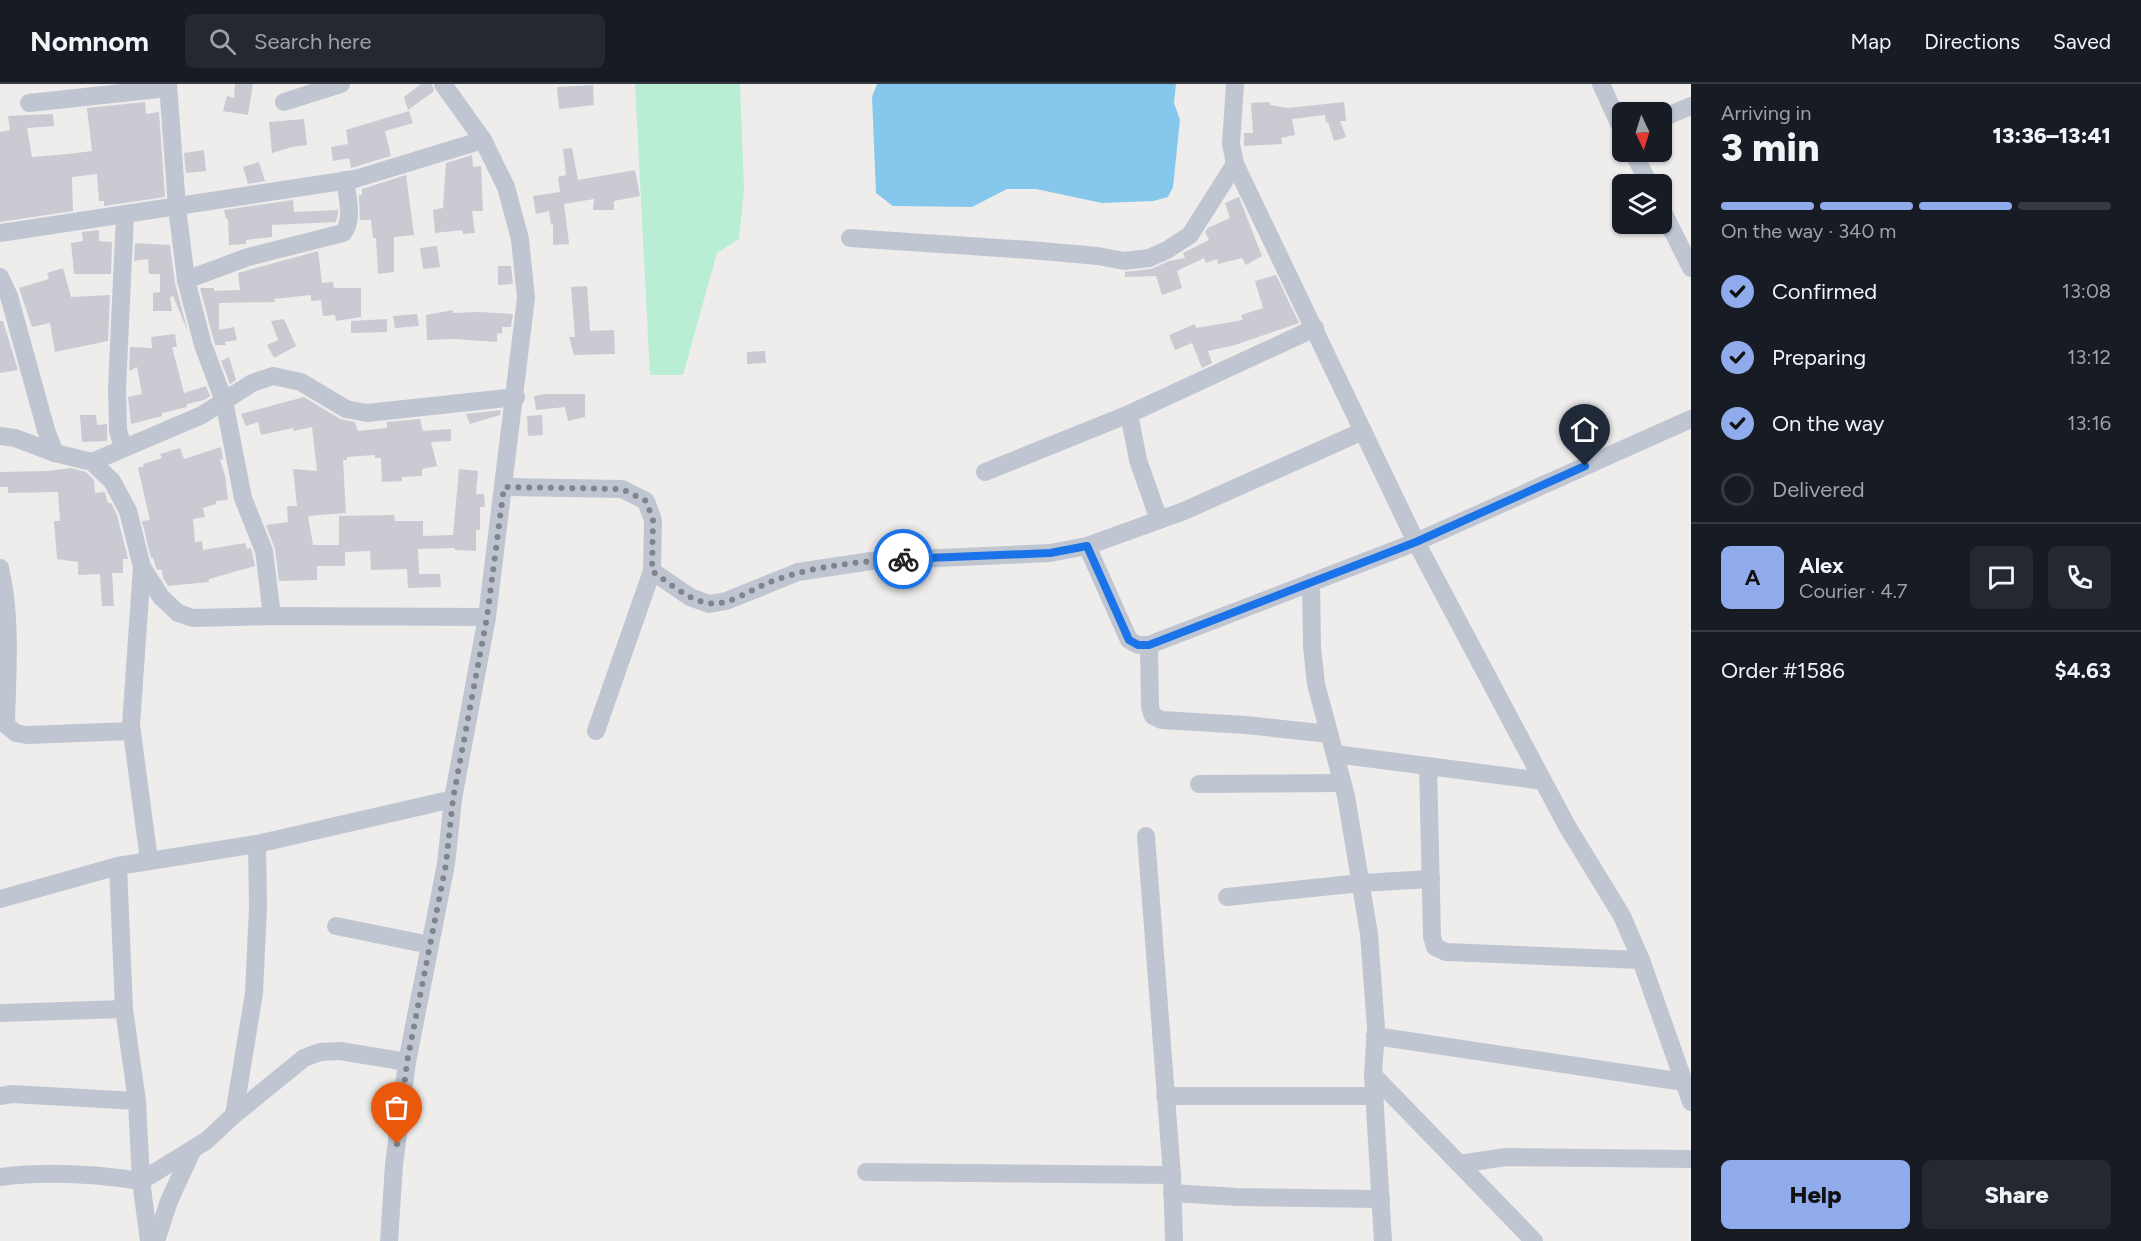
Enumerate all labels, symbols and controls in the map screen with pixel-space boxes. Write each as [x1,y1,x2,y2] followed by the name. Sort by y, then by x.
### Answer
[185,14,605,68] search box
[30,24,149,58] text: Nomnom
[206,25,239,58] icon: search
[254,28,371,55] text: Search here
[1850,29,1891,54] text: Map
[1924,29,2020,54] text: Directions
[2053,29,2111,54] text: Saved
[1721,101,1811,125] text: Arriving in
[1612,102,1672,162] north arrow
[1612,102,1672,234] map controls
[1993,122,2111,149] text: 13:36–13:41
[1721,124,1819,171] text: 3 min
[1612,174,1672,234] button: layers
[1721,219,1896,243] text: On the way · 340 m
[1721,275,1754,308] icon: check
[1772,278,1877,305] text: Confirmed
[2062,279,2111,303] text: 13:08
[1721,341,1754,374] icon: check
[1772,344,1866,371] text: Preparing
[2067,345,2111,369] text: 13:12
[1559,404,1610,466] pin
[1721,407,1754,440] icon: check
[1772,410,1884,437] text: On the way
[2067,411,2111,435] text: 13:16
[1568,413,1601,446] icon: home
[1772,476,1865,503] text: Delivered
[873,529,933,589] courier
[887,543,920,576] icon: bike
[1970,546,2033,609] button: chat
[2048,546,2111,609] button: phone
[1799,552,1844,579] text: Alex
[1745,564,1760,591] text: A
[1799,579,1908,603] text: Courier · 4.7
[1721,657,1845,684] text: Order #1586
[2054,657,2111,684] text: $4.63
[371,1082,422,1144] pin
[380,1091,413,1124] icon: bag
[1721,1160,1910,1229] button: Help
[1922,1160,2111,1229] button: Share

